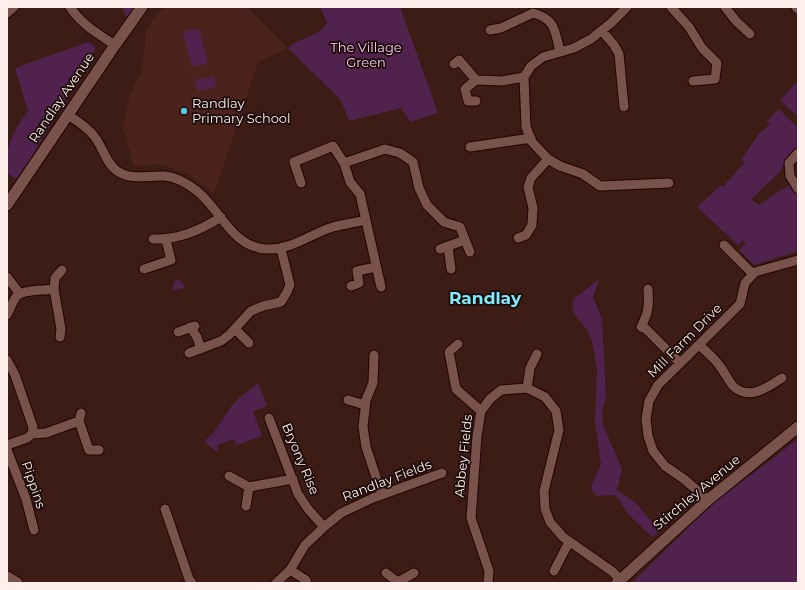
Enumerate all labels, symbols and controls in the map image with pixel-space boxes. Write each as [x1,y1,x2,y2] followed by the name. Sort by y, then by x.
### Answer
[330,40,402,71] park label: The Village Green
[26,50,98,146] street label: Randlay Avenue
[192,96,290,127] place label: Randlay Primary School
[179,106,189,116] marker: Randlay Primary School
[449,289,521,309] district label: Randlay
[645,301,725,381] street label: Mill Farm Drive
[452,414,476,498] street label: Abbey Fields
[278,421,322,497] street label: Bryony Rise
[650,452,744,534] street label: Stirchley Avenue
[340,457,434,505] street label: Randlay Fields
[18,459,48,511] street label: Pippins

